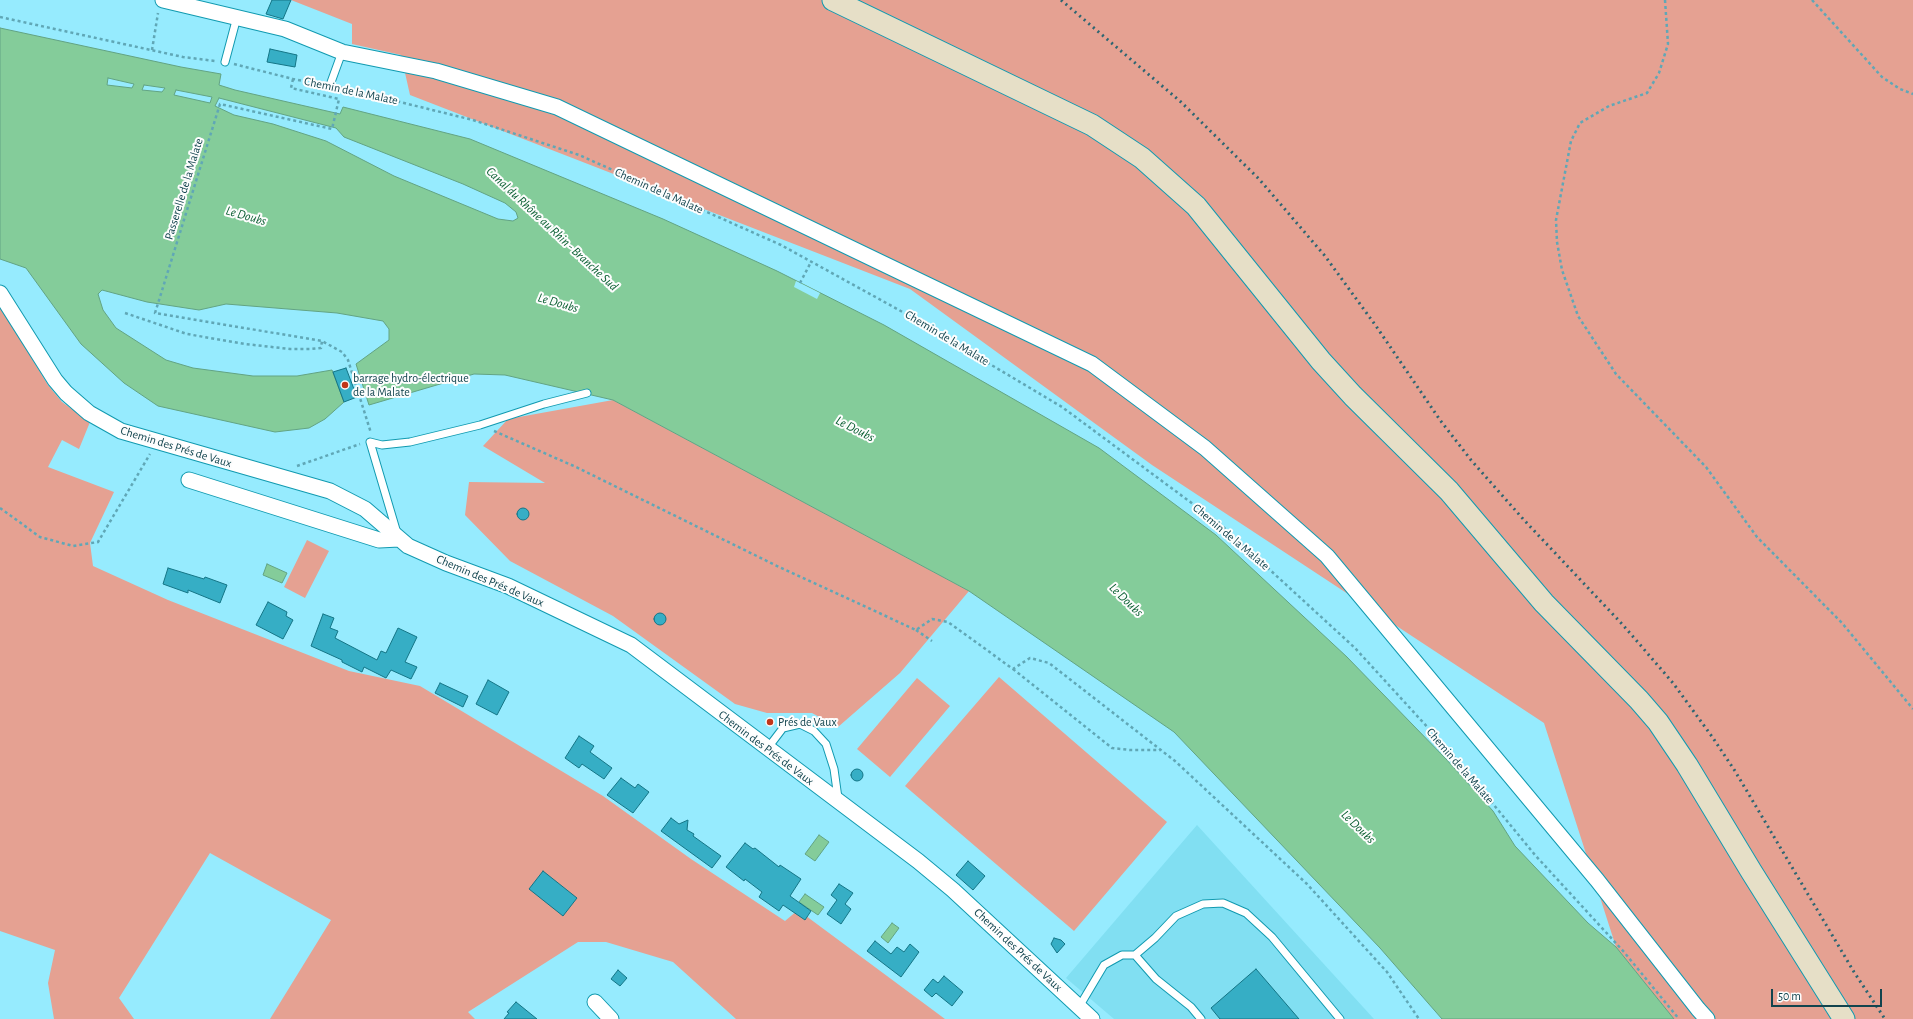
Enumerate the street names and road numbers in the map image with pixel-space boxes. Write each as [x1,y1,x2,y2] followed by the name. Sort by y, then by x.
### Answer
[303,74,399,108] street label: Chemin de la Malate
[162,136,206,242] street label: Passerelle de la Malate
[612,165,706,217] street label: Chemin de la Malate
[902,307,992,369] street label: Chemin de la Malate
[119,423,233,471] street label: Chemin des Prés de Vaux
[1190,501,1272,573] street label: Chemin de la Malate
[434,552,546,610] street label: Chemin des Prés de Vaux
[716,708,816,788] street label: Chemin des Prés de Vaux
[1423,725,1497,807] street label: Chemin de la Malate
[971,905,1065,995] street label: Chemin des Prés de Vaux

